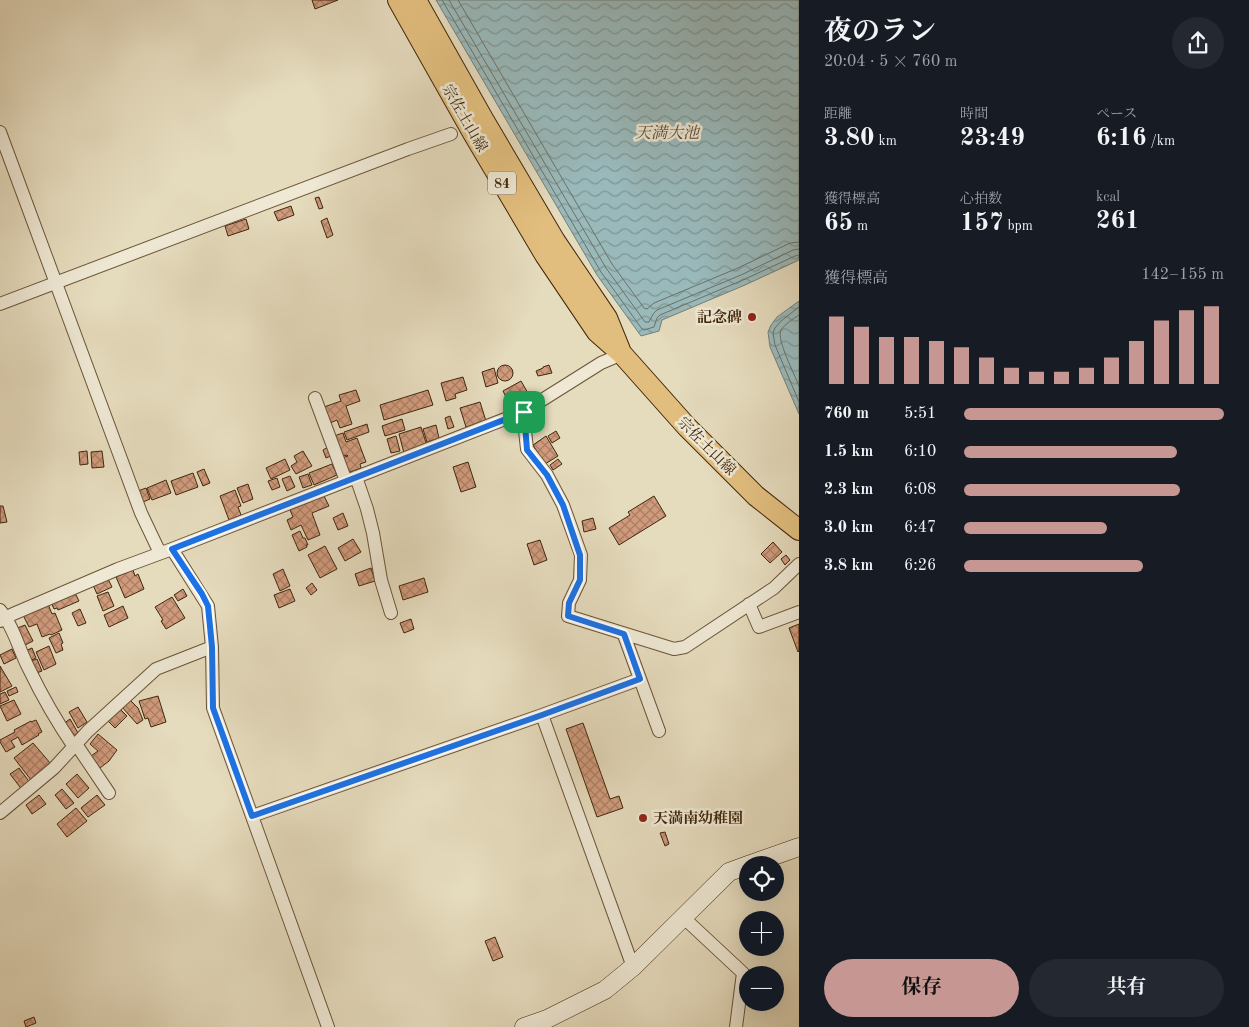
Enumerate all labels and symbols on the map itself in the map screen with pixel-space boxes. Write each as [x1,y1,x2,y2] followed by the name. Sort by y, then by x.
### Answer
[438,82,491,155] street label: 宗佐土山線
[635,124,701,142] water label: 天満大池
[488,172,516,194] road number: 84
[697,309,742,326] place label: 記念碑
[746,311,758,323] marker: 記念碑
[503,391,545,433] pin
[674,414,739,479] street label: 宗佐土山線
[653,810,743,827] place label: 天満南幼稚園
[637,812,649,824] marker: 天満南幼稚園

